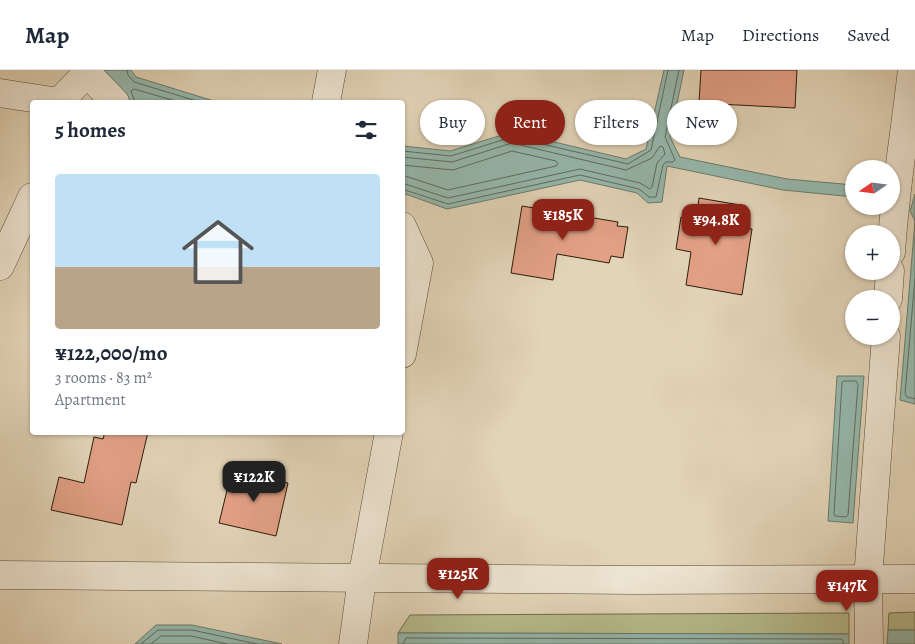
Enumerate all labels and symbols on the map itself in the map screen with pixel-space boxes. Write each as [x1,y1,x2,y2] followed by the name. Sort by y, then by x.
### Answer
[845,160,900,215] north arrow
[528,198,598,241] pin: ¥185K
[675,204,757,246] pin: ¥94.8K
[219,460,289,503] pin: ¥122K
[423,558,493,600] pin: ¥125K
[812,570,882,612] pin: ¥147K

